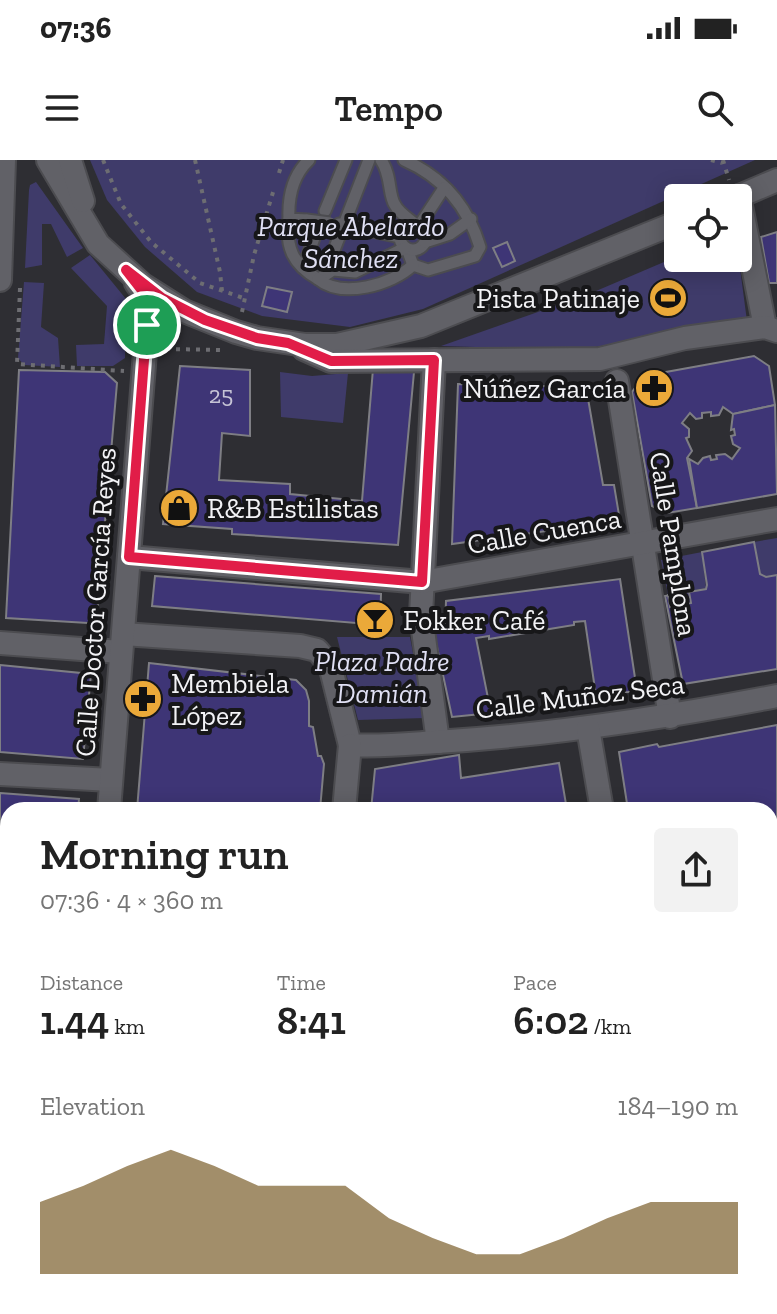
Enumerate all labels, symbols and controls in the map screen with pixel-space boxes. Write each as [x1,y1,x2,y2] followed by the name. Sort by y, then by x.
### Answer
[40,10,112,46] text: 07:36
[40,86,84,130] icon: menu
[693,86,737,130] icon: search
[334,87,443,130] text: Tempo
[664,184,752,272] map controls
[664,184,752,272] button: locate
[257,210,445,275] park label: Parque Abelardo Sánchez
[647,277,689,319] sports icon: Pista Patinaje
[476,282,640,315] place label: Pista Patinaje
[113,291,181,359] pin
[125,303,169,347] icon: arrive
[633,367,675,409] pharmacy icon: Núñez García
[463,372,626,405] place label: Núñez García
[209,380,233,409] house number: 25
[68,446,123,758] street label: Calle Doctor García Reyes
[643,449,704,639] street label: Calle Pamplona
[158,487,200,529] shop icon: R&B Estilistas
[207,492,379,525] place label: R&B Estilistas
[465,502,624,561] street label: Calle Cuenca
[354,599,396,641] bar icon: Fokker Café
[403,604,545,637] place label: Fokker Café
[315,645,449,710] park label: Plaza Padre Damián
[171,667,290,732] place label: Membiela López
[474,667,687,726] street label: Calle Muñoz Seca
[122,678,164,720] pharmacy icon: Membiela López
[40,827,288,880] text: Morning run
[654,828,738,912] button: share
[40,884,223,916] text: 07:36 · 4 × 360 m
[40,969,123,996] text: Distance
[277,969,326,996] text: Time
[513,969,557,996] text: Pace
[40,996,109,1044] text: 1.44
[277,996,346,1044] text: 8:41
[513,996,588,1044] text: 6:02
[109,1013,145,1040] text: km
[588,1013,631,1040] text: /km
[40,1090,145,1122] text: Elevation
[617,1090,738,1122] text: 184–190 m

